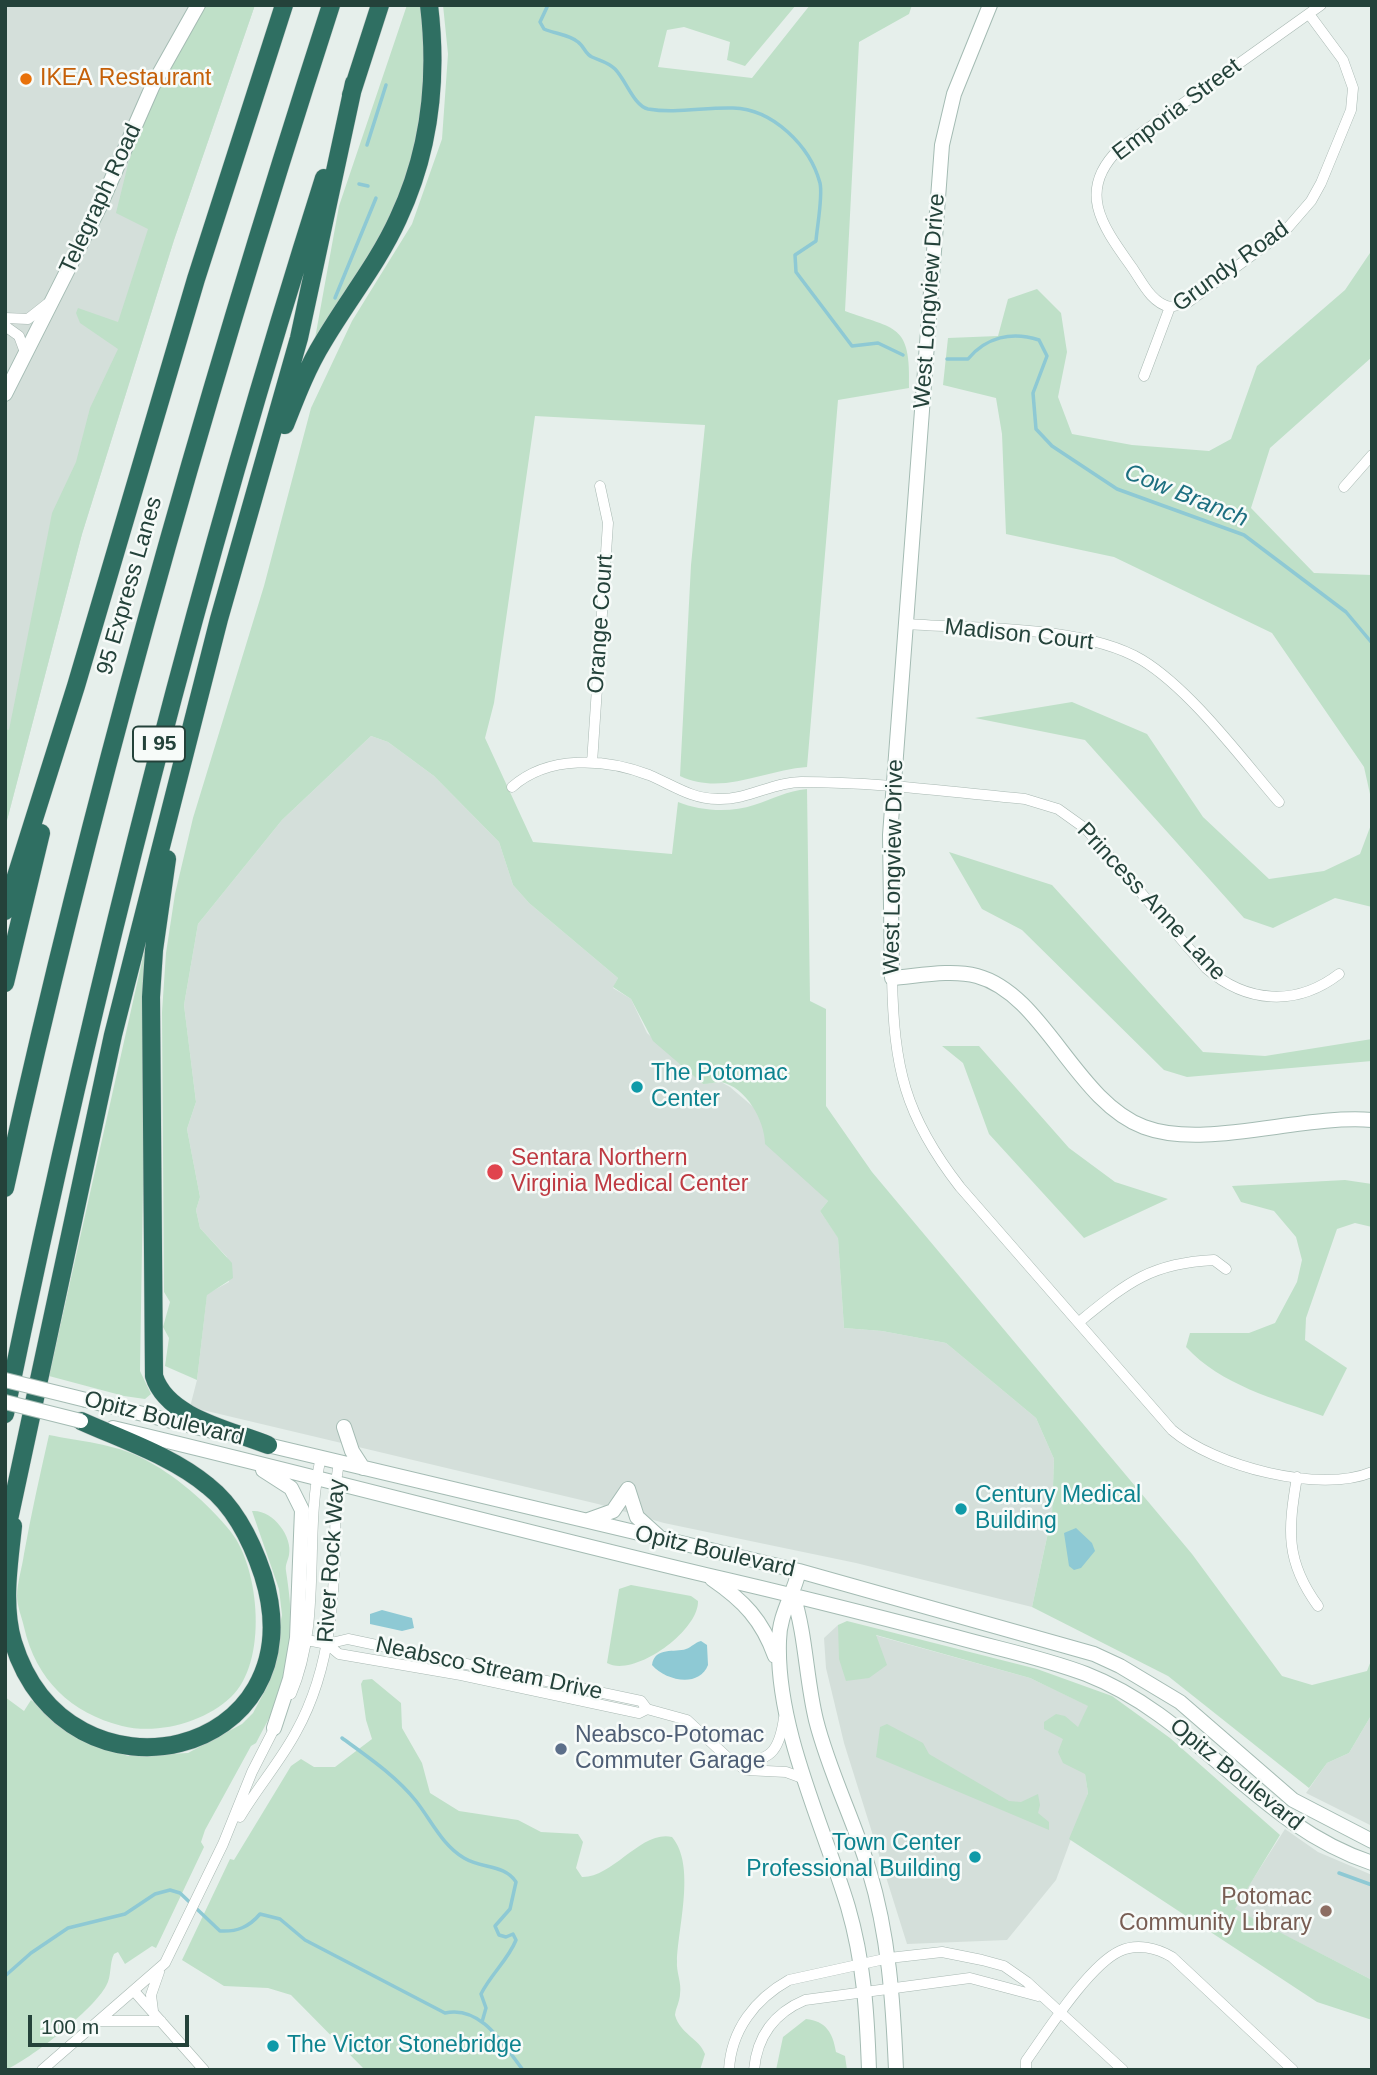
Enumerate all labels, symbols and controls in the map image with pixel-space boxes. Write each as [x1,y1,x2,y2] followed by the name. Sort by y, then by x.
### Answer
[1107,53,1247,167] street label: Emporia Street
[40,65,211,93] place label: IKEA Restaurant
[18,71,34,87] marker: IKEA Restaurant
[54,120,148,278] street label: Telegraph Road
[909,192,951,410] street label: West Longview Drive
[1168,216,1294,318] street label: Grundy Road
[1120,458,1252,534] water label: Cow Branch
[91,494,169,678] street label: 95 Express Lanes
[582,554,620,694] street label: Orange Court
[943,613,1095,657] street label: Madison Court
[133,726,185,762] road number: I 95
[878,759,910,975] street label: West Longview Drive
[1071,817,1231,987] street label: Princess Anne Lane
[651,1060,788,1114] place label: The Potomac Center
[629,1079,645,1095] marker: The Potomac Center
[511,1145,748,1199] place label: Sentara Northern Virginia Medical Center
[485,1162,505,1182] marker: Sentara Northern Virginia Medical Center
[81,1386,247,1452] street label: Opitz Boulevard
[313,1478,351,1644] street label: River Rock Way
[975,1482,1141,1536] place label: Century Medical Building
[953,1501,969,1517] marker: Century Medical Building
[632,1520,798,1584] street label: Opitz Boulevard
[373,1631,605,1707] street label: Neabsco Stream Drive
[1164,1713,1308,1837] street label: Opitz Boulevard
[575,1722,765,1776] place label: Neabsco-Potomac Commuter Garage
[553,1741,569,1757] marker: Neabsco-Potomac Commuter Garage
[746,1830,961,1884] place label: Town Center Professional Building
[967,1849,983,1865] marker: Town Center Professional Building
[1119,1884,1312,1938] place label: Potomac Community Library
[1318,1903,1334,1919] marker: Potomac Community Library
[32,2002,192,2046] scale bar
[41,2015,99,2038] text: 100 m
[287,2032,522,2060] place label: The Victor Stonebridge
[265,2038,281,2054] marker: The Victor Stonebridge

